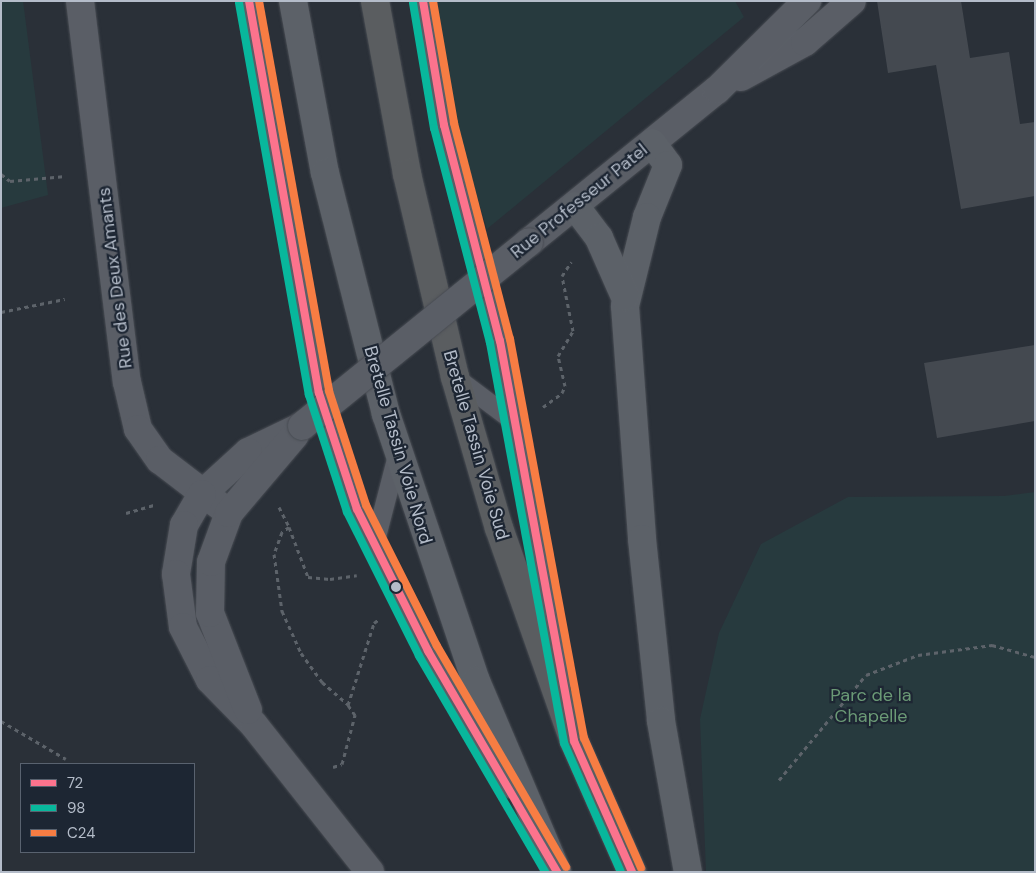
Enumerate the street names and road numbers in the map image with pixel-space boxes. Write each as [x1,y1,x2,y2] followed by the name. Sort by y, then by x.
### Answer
[506,139,652,263] street label: Rue Professeur Patel
[93,186,137,370] street label: Rue des Deux Amants
[359,344,437,546] street label: Bretelle Tassin Voie Nord
[439,348,513,542] street label: Bretelle Tassin Voie Sud

